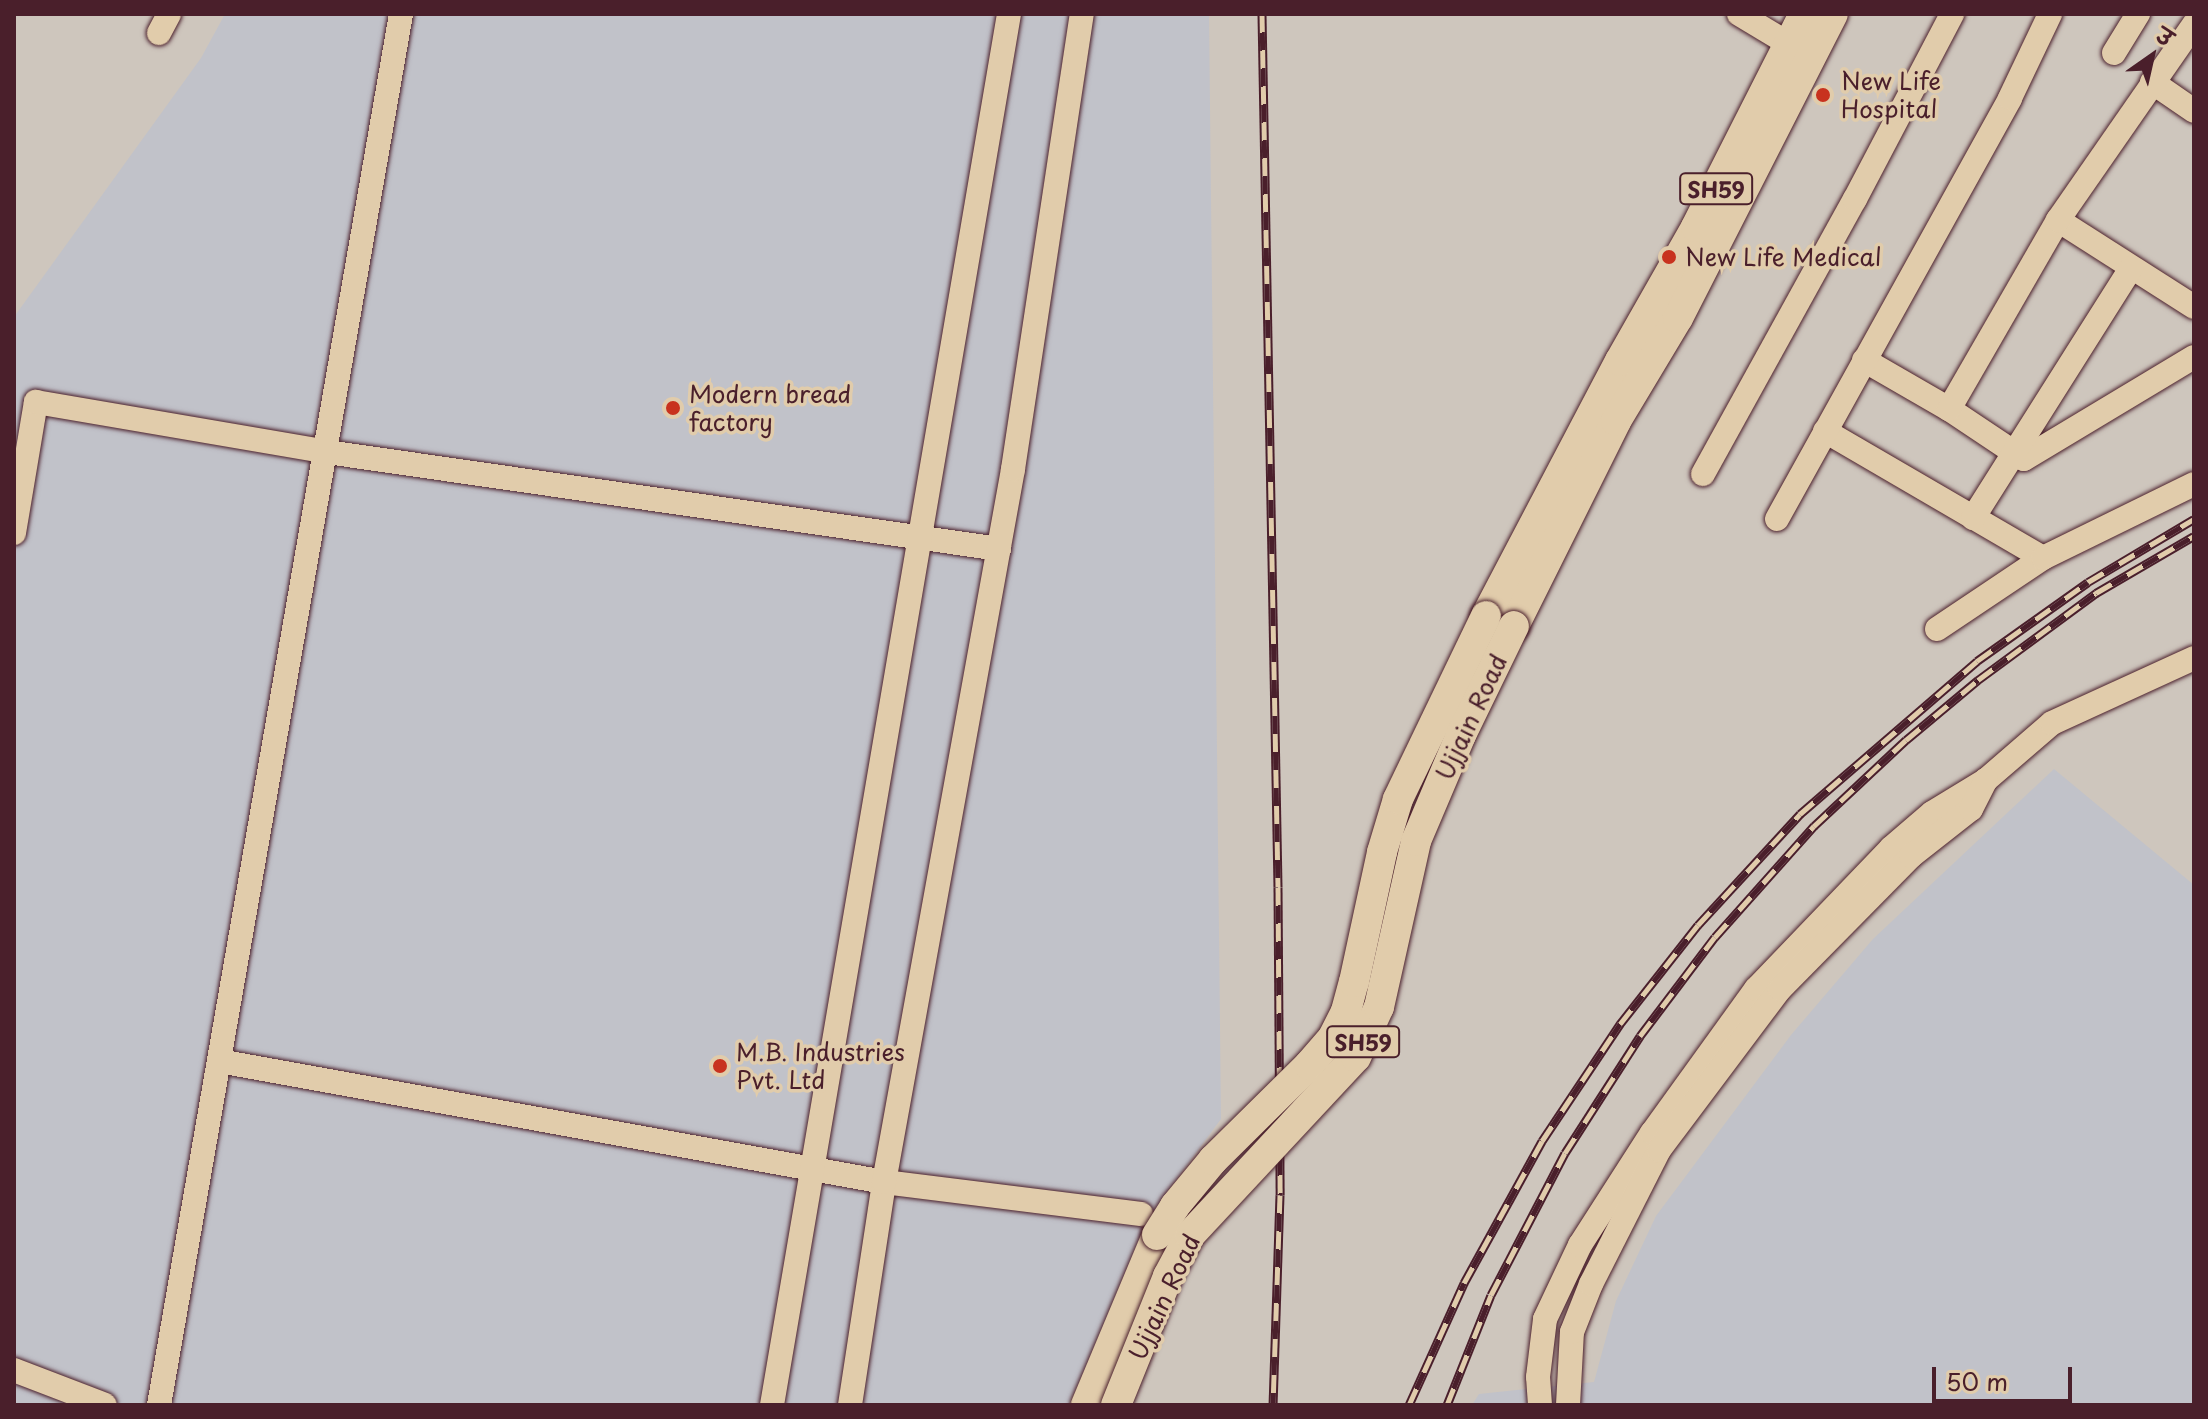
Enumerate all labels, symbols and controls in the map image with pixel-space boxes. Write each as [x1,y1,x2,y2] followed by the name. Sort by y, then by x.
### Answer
[2112,16,2192,96] north arrow
[2150,18,2181,53] text: उ
[1841,67,1941,123] place label: New Life Hospital
[1812,84,1834,106] marker: New Life Hospital
[1678,171,1754,207] road number: SH59
[1685,243,1883,271] place label: New Life Medical
[1660,248,1678,266] marker: New Life Medical
[689,380,851,436] place label: Modern bread factory
[664,399,682,417] marker: Modern bread factory
[1430,650,1512,784] street label: Ujjain Road
[1325,1024,1401,1060] road number: SH59
[736,1038,905,1094] place label: M.B. Industries Pvt. Ltd
[711,1057,729,1075] marker: M.B. Industries Pvt. Ltd
[1123,1230,1205,1364] street label: Ujjain Road
[1936,1351,2076,1401] scale bar
[1946,1363,2008,1399] text: 50 m

